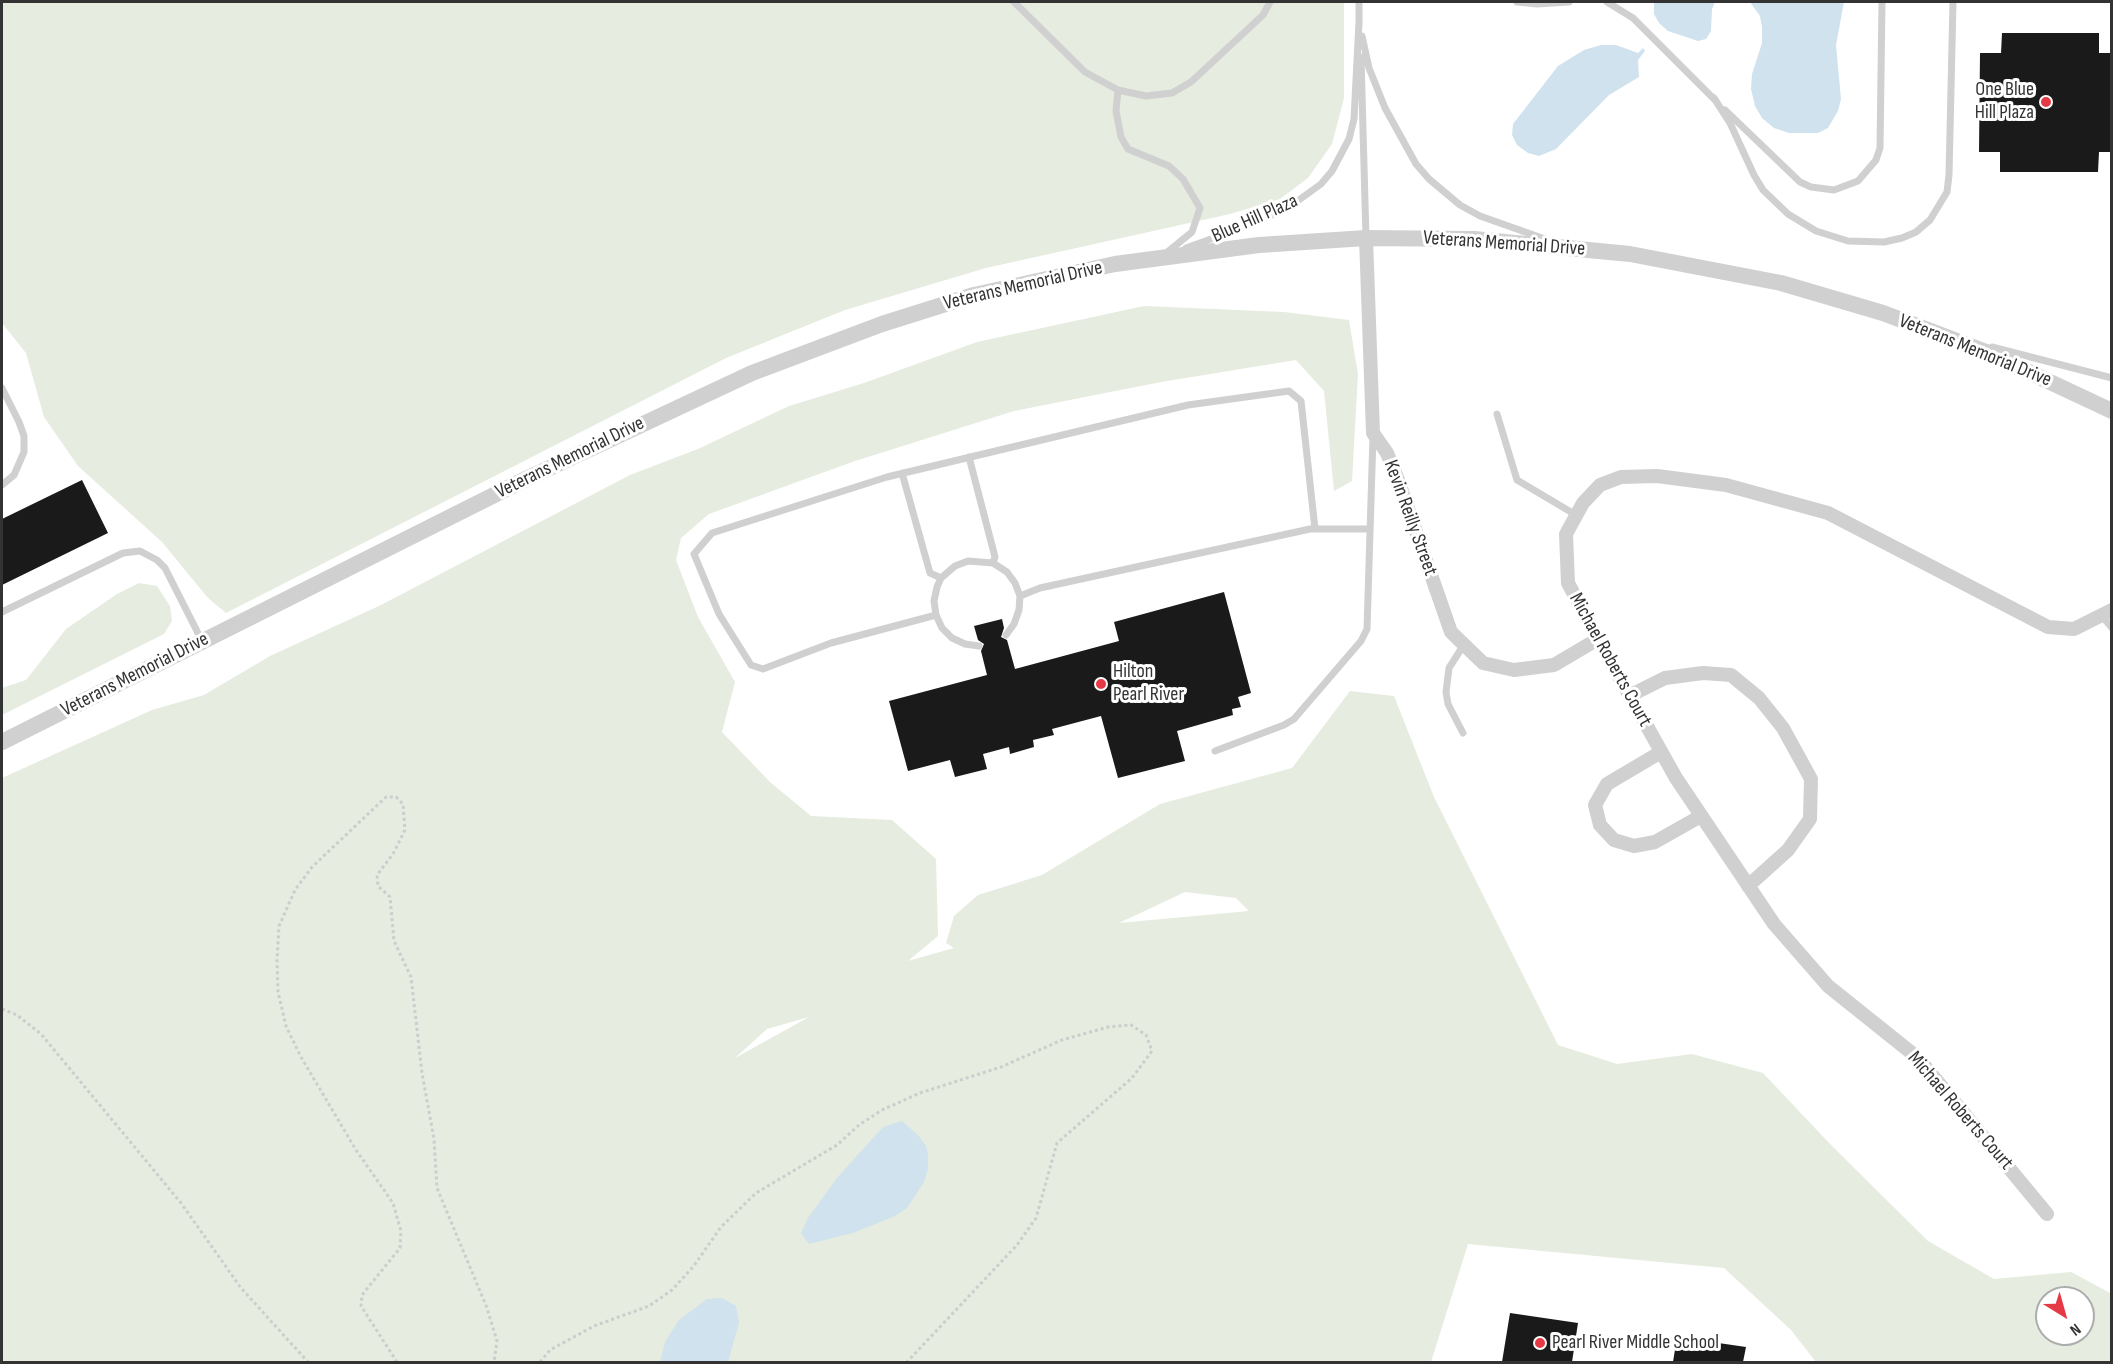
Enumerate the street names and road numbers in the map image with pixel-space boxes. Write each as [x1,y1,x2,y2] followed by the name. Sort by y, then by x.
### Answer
[1208,189,1302,249] street label: Blue Hill Plaza
[1422,226,1586,262] street label: Veterans Memorial Drive
[941,256,1105,316] street label: Veterans Memorial Drive
[1895,309,2055,393] street label: Veterans Memorial Drive
[492,412,648,504] street label: Veterans Memorial Drive
[1378,457,1442,579] street label: Kevin Reilly Street
[1563,589,1657,731] street label: Michael Roberts Court
[57,627,213,723] street label: Veterans Memorial Drive
[1902,1047,2018,1175] street label: Michael Roberts Court

